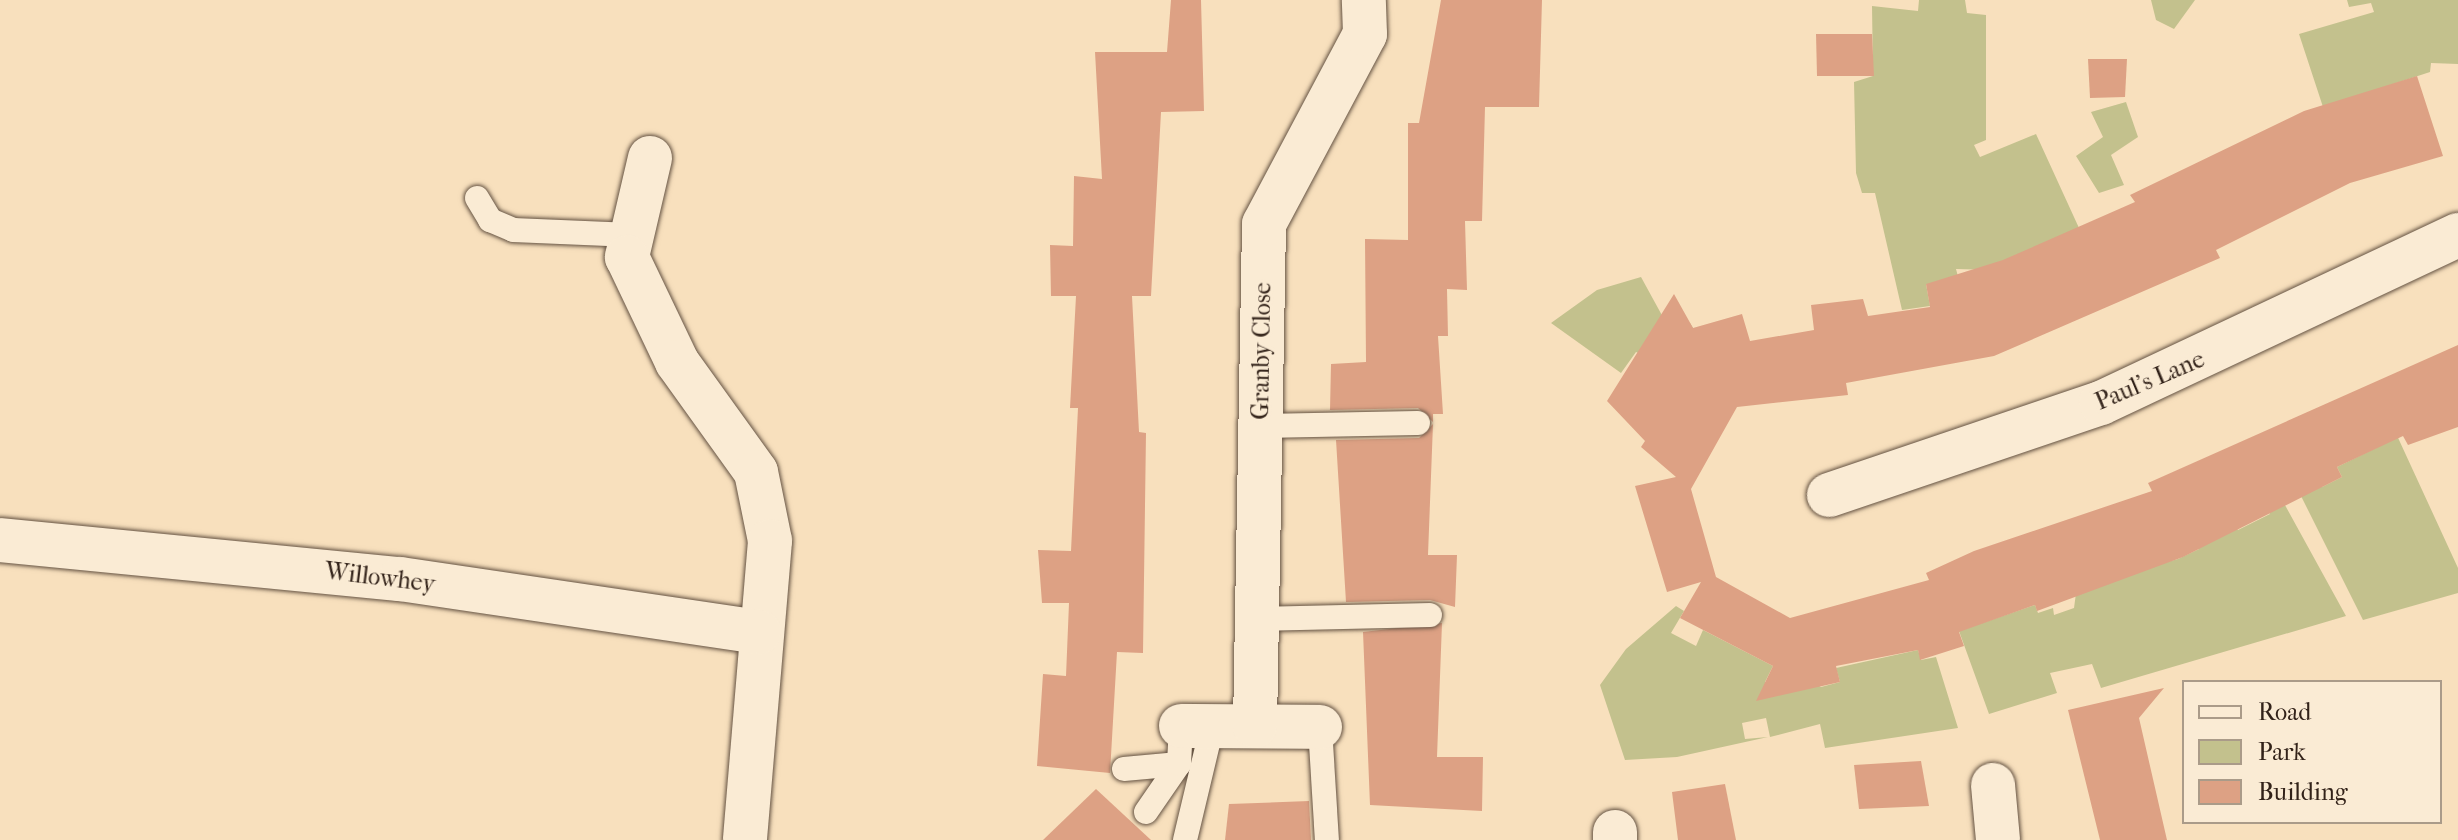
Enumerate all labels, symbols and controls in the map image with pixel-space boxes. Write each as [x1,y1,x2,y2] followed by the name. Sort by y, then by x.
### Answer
[1246,282,1278,420] street label: Granby Close
[2091,345,2209,417] street label: Paul's Lane
[323,557,437,599] street label: Willowhey
[2182,680,2442,824] legend
[2258,698,2311,726] text: Road
[2258,738,2306,766] text: Park
[2258,778,2348,806] text: Building

